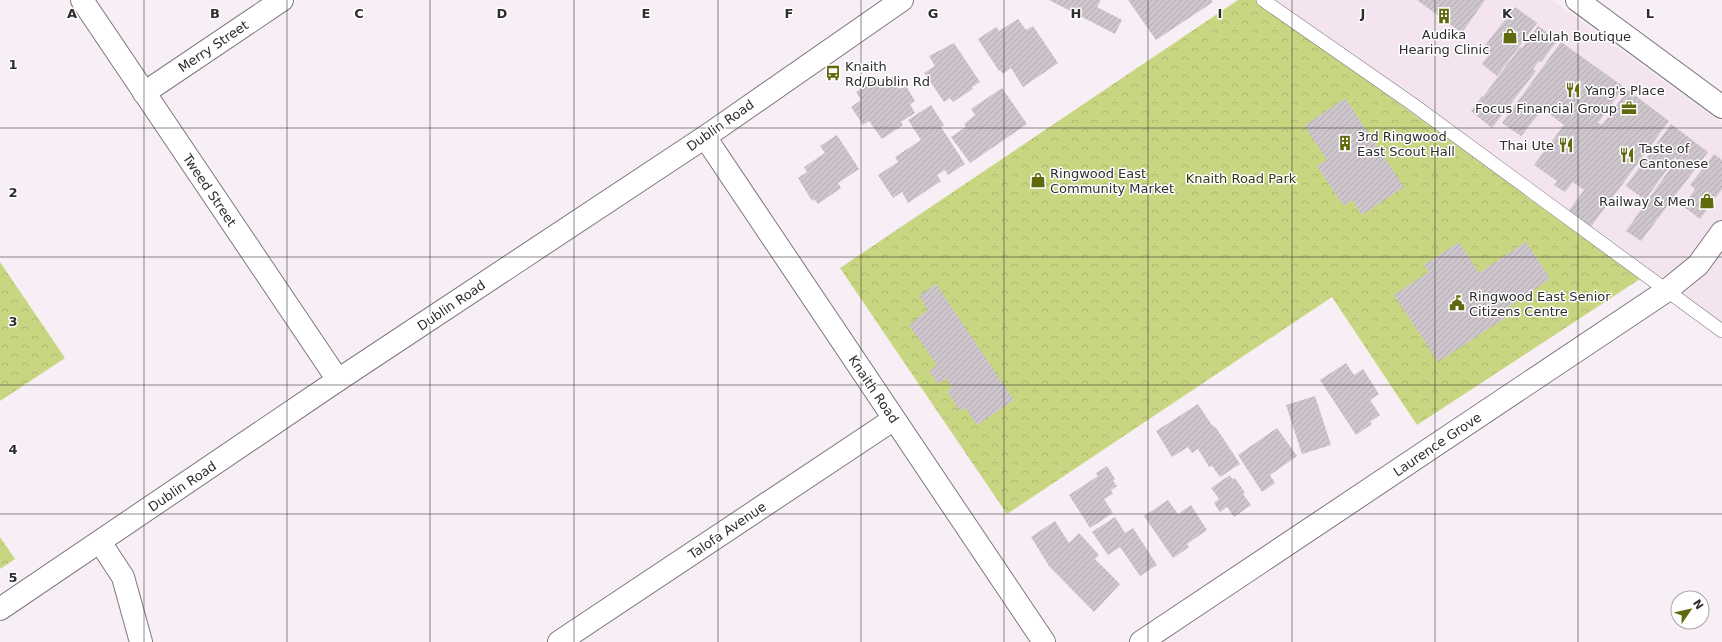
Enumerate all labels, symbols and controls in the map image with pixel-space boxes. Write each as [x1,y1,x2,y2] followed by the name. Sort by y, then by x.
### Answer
[67,6,77,21] text: A
[210,6,220,21] text: B
[354,6,364,21] text: C
[497,6,508,21] text: D
[642,6,650,21] text: E
[785,6,793,21] text: F
[928,6,938,21] text: G
[1071,6,1081,21] text: H
[1218,6,1222,21] text: I
[1360,6,1365,21] text: J
[1502,6,1513,21] text: K
[1646,6,1654,21] text: L
[1435,7,1453,25] building icon: Audika Hearing Clinic
[176,18,251,75] street label: Merry Street
[1399,27,1489,57] place label: Audika Hearing Clinic
[1501,27,1519,45] shop icon: Lelulah Boutique
[1522,29,1631,44] place label: Lelulah Boutique
[8,57,18,72] text: 1
[845,59,930,89] place label: Knaith Rd/Dublin Rd
[824,64,842,82] bus stop icon: Knaith Rd/Dublin Rd
[1564,81,1582,99] restaurant icon: Yang's Place
[1584,83,1665,98] place label: Yang's Place
[684,97,757,154] street label: Dublin Road
[1620,99,1638,117] office icon: Focus Financial Group
[1475,101,1617,116] place label: Focus Financial Group
[1357,129,1455,159] place label: 3rd Ringwood East Scout Hall
[1336,134,1354,152] building icon: 3rd Ringwood East Scout Hall
[1557,136,1575,154] restaurant icon: Thai Ute
[1498,138,1554,153] place label: Thai Ute
[1638,141,1708,171] place label: Taste of Cantonese
[1618,146,1636,164] restaurant icon: Taste of Cantonese
[179,150,239,229] street label: Tweed Street
[1050,166,1174,196] place label: Ringwood East Community Market
[1029,171,1047,189] shop icon: Ringwood East Community Market
[1186,171,1297,186] park label: Knaith Road Park
[8,185,18,200] text: 2
[1698,192,1716,210] shop icon: Railway & Men
[1599,194,1695,209] place label: Railway & Men
[414,277,488,334] street label: Dublin Road
[1469,289,1611,319] place label: Ringwood East Senior Citizens Centre
[1448,294,1466,312] public building icon: Ringwood East Senior Citizens Centre
[8,314,18,329] text: 3
[845,353,902,426] street label: Knaith Road
[1390,409,1484,479] street label: Laurence Grove
[8,442,18,457] text: 4
[145,458,219,515] street label: Dublin Road
[685,499,769,562] street label: Talofa Avenue
[8,570,18,585] text: 5
[1670,590,1710,630] north arrow
[1690,597,1706,612] text: N

